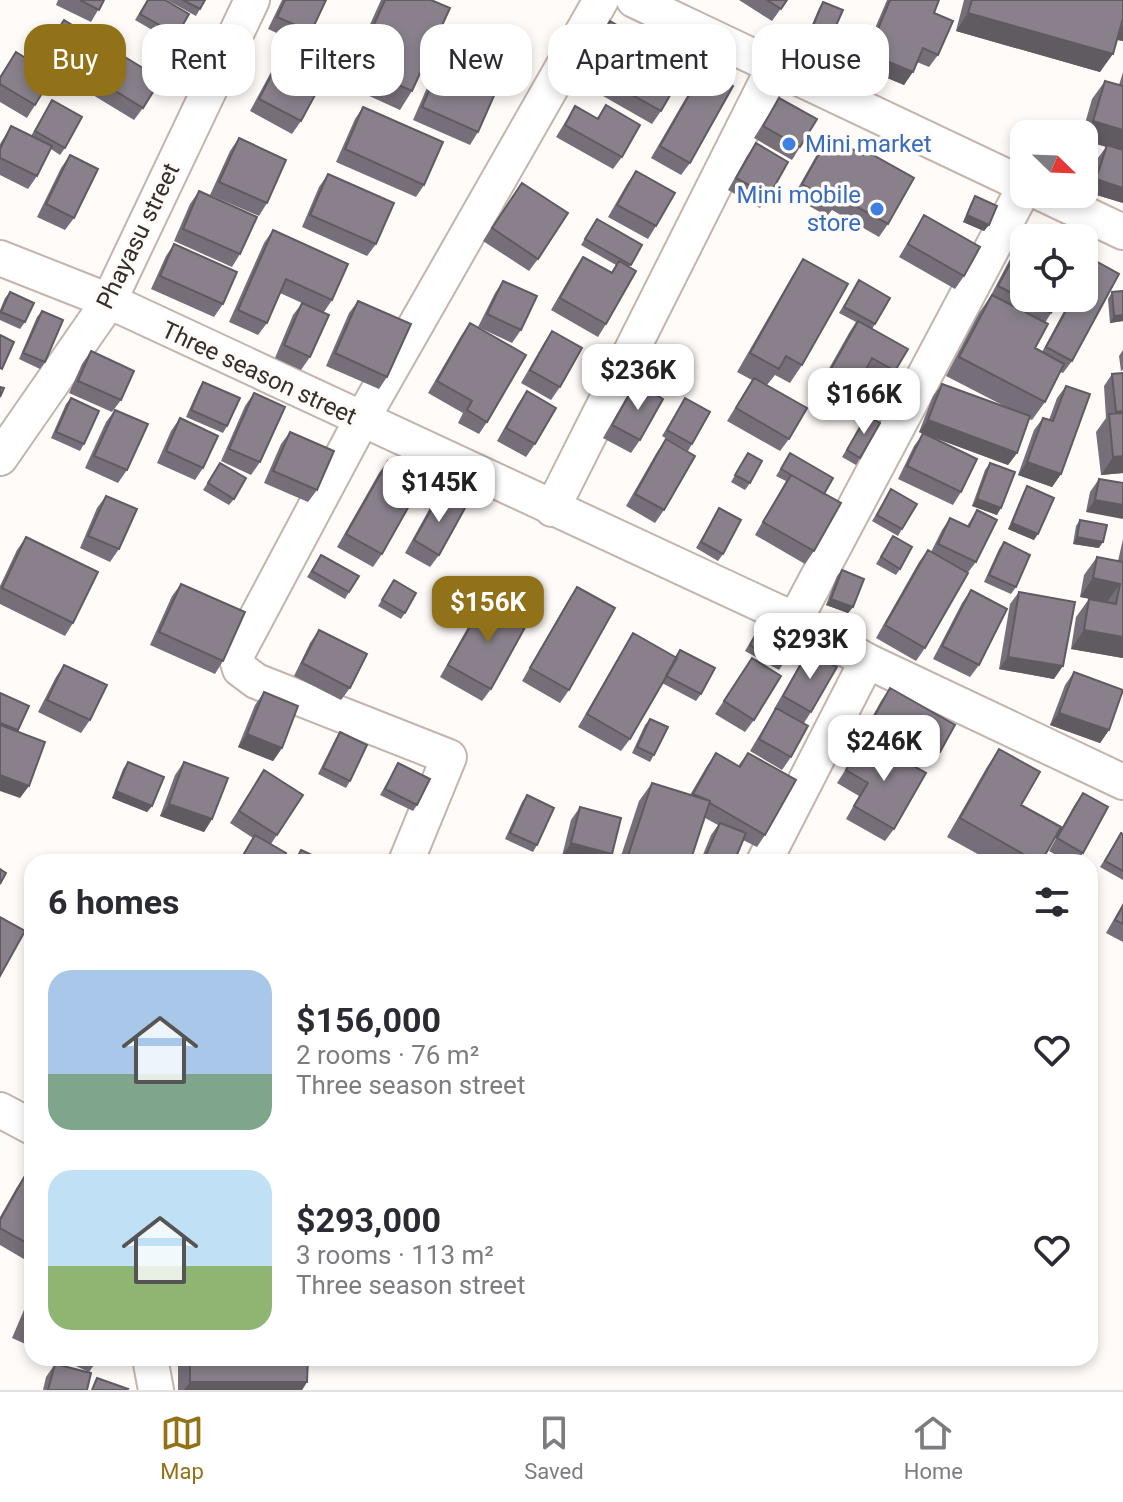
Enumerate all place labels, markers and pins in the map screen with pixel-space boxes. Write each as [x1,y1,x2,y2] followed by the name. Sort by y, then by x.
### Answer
[805,130,932,158] place label: Mini market
[780,135,798,153] marker: Mini market
[737,181,861,237] place label: Mini mobile store
[868,200,886,218] marker: Mini mobile store
[582,344,694,412] pin: $236K
[808,368,920,436] pin: $166K
[383,456,495,524] pin: $145K
[432,576,544,644] pin: $156K
[754,613,866,681] pin: $293K
[828,715,940,783] pin: $246K

